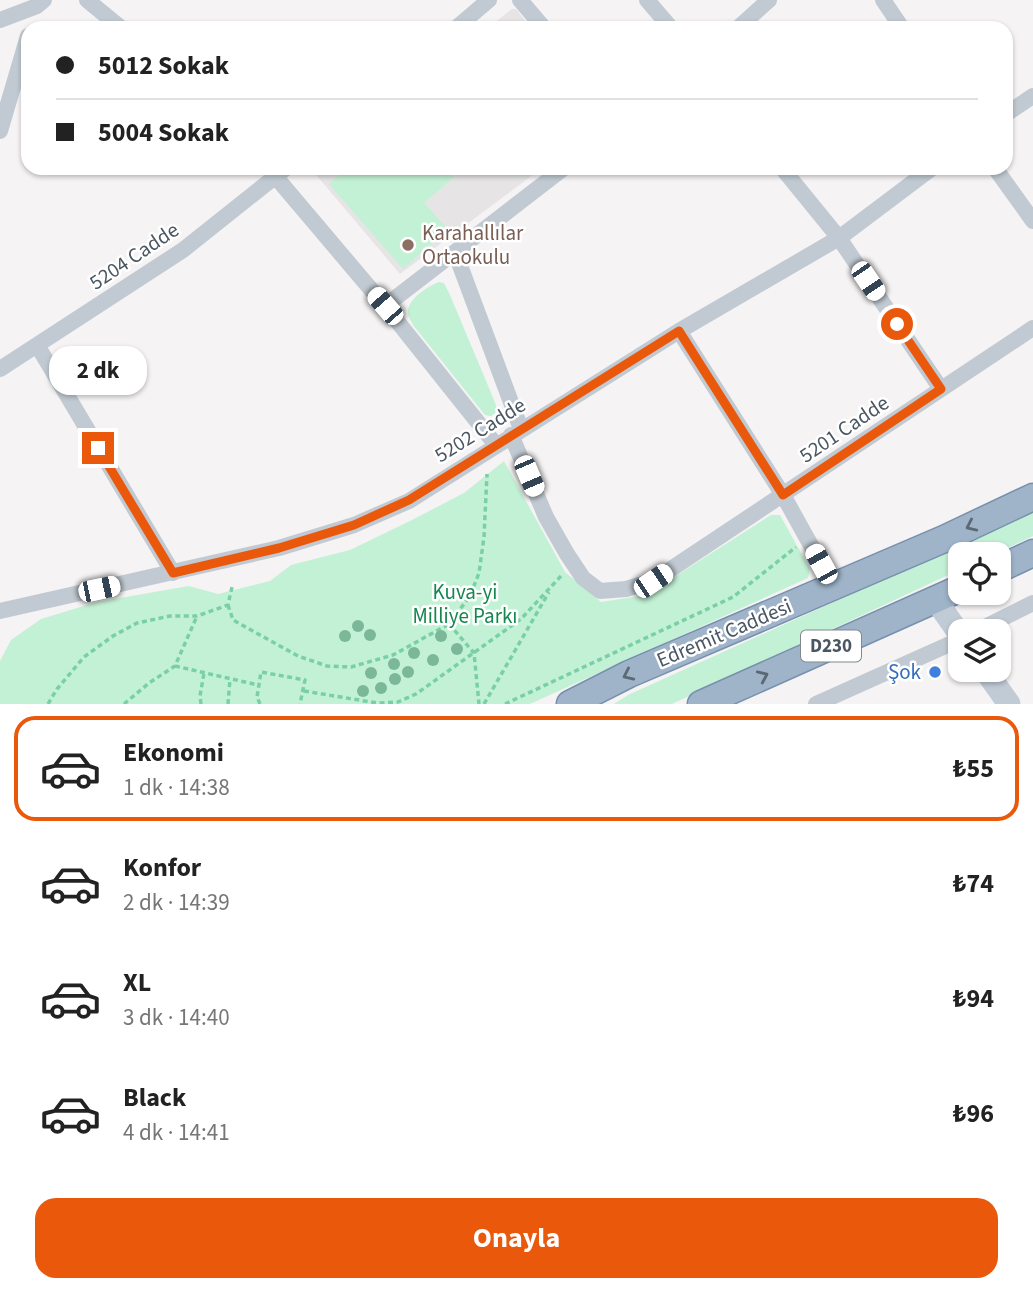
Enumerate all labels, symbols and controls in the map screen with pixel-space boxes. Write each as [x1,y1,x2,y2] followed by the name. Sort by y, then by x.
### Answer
[98,47,229,84] text: 5012 Sokak
[98,114,229,151] text: 5004 Sokak
[83,215,185,297] street label: 5204 Cadde
[422,218,524,272] place label: Karahallılar Ortaokulu
[400,237,416,253] marker: Karahallılar Ortaokulu
[848,258,889,304] car
[364,283,407,329] car
[881,308,913,340] route start
[49,346,147,396] callout: 2 dk
[77,354,119,387] text: 2 dk
[793,388,895,470] street label: 5201 Cadde
[429,390,531,470] street label: 5202 Cadde
[82,432,114,464] route end
[512,453,547,499] car
[966,518,978,532] one-way arrow
[802,541,841,587] car
[948,542,1011,682] map controls
[948,542,1011,605] button: locate
[630,561,677,601] car
[77,574,122,604] car
[412,577,518,631] park label: Kuva-yi Milliye Parkı
[652,591,796,675] street label: Edremit Caddesi
[948,619,1011,682] button: layers
[801,631,861,662] road number: D230
[888,657,922,687] place label: Şok
[927,664,943,680] marker: Şok
[623,667,635,681] one-way arrow
[756,670,768,684] one-way arrow
[123,734,224,771] text: Ekonomi
[39,737,102,800] icon: car
[953,750,994,787] text: ₺55
[123,771,230,804] text: 1 dk · 14:38
[123,849,201,886] text: Konfor
[39,852,102,915] icon: car
[953,865,994,902] text: ₺74
[123,886,230,919] text: 2 dk · 14:39
[123,964,151,1001] text: XL
[39,967,102,1030] icon: car
[953,980,994,1017] text: ₺94
[123,1001,230,1034] text: 3 dk · 14:40
[123,1079,186,1116] text: Black
[39,1082,102,1145] icon: car
[953,1095,994,1132] text: ₺96
[123,1116,230,1149] text: 4 dk · 14:41
[35,1198,998,1278] button: Onayla

